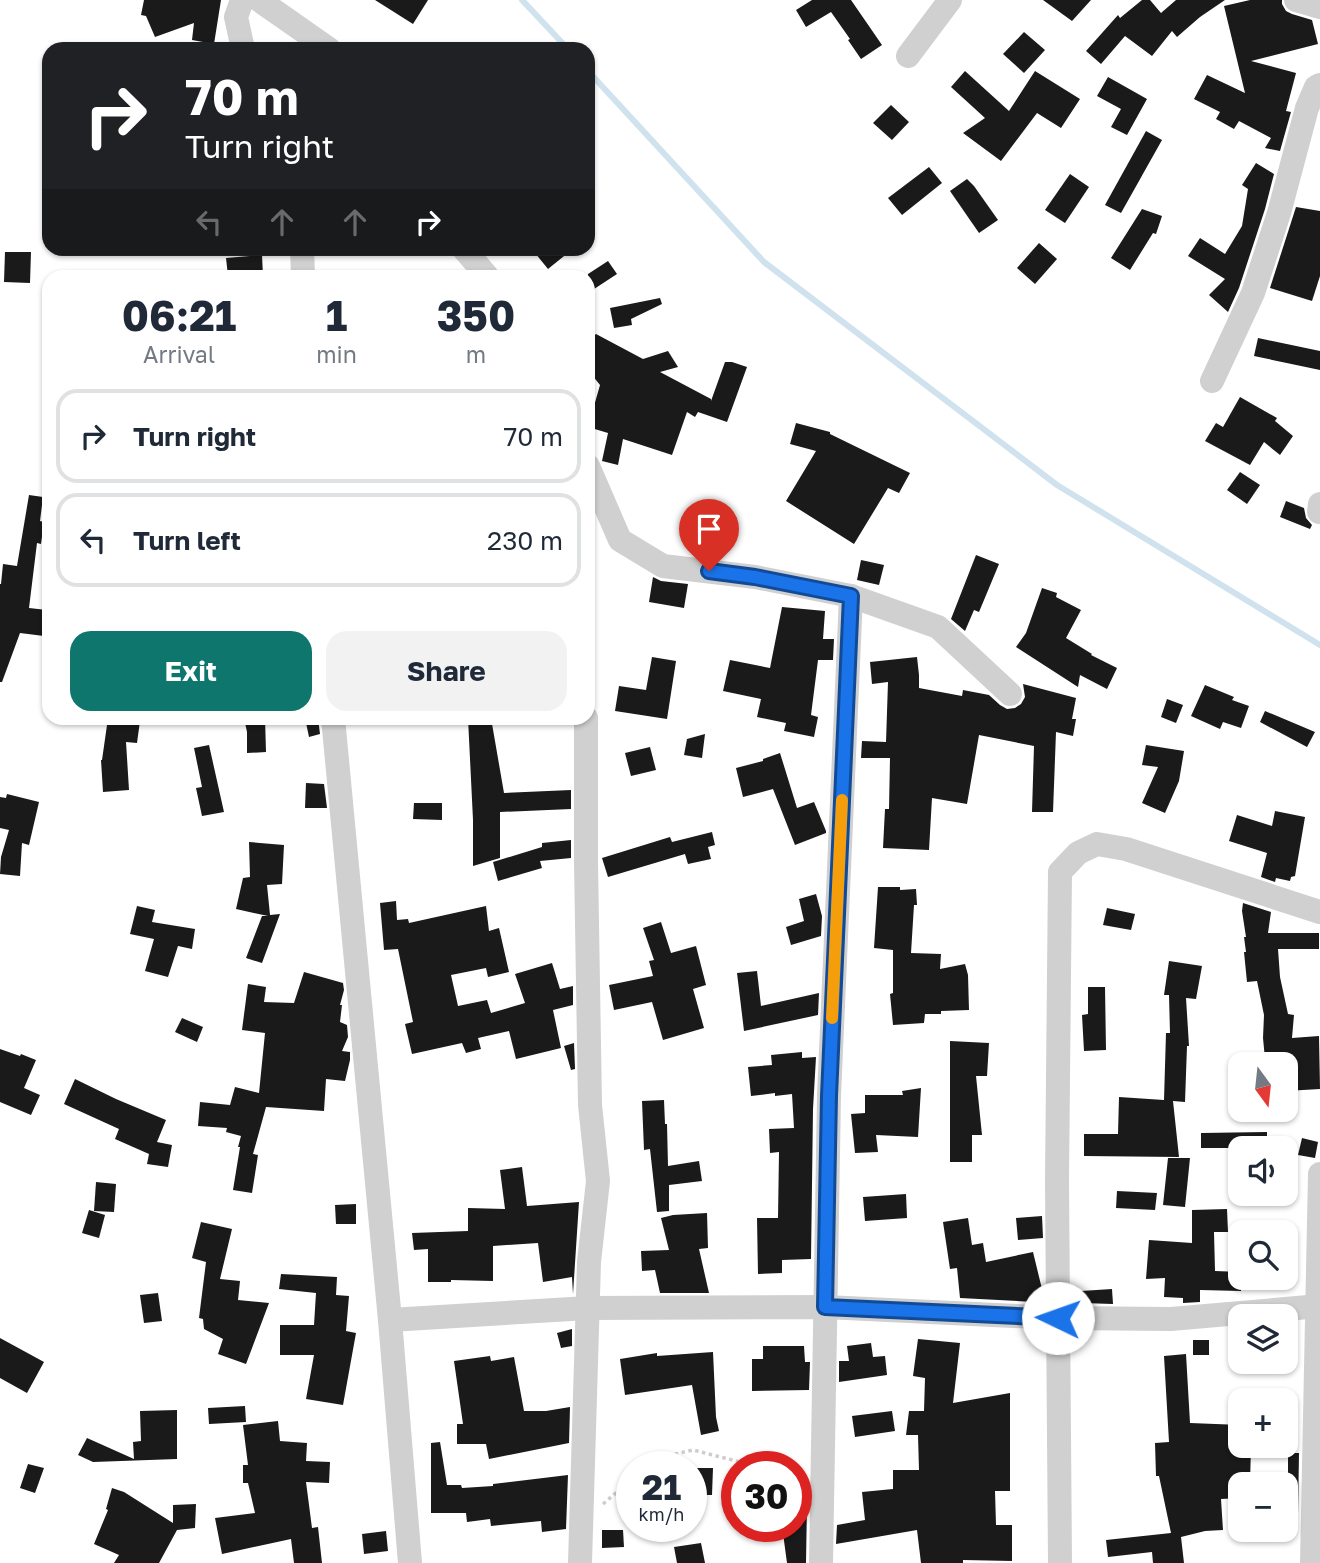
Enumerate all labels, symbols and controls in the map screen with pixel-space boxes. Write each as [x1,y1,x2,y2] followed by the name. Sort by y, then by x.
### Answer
[185,67,299,126] text: 70 m
[70,70,161,161] icon: right
[185,127,334,165] text: Turn right
[190,203,228,241] icon: left
[263,203,301,241] icon: ahead
[336,203,374,241] icon: ahead
[409,203,447,241] icon: right
[122,290,236,340] text: 06:21
[326,290,347,340] text: 1
[437,290,515,340] text: 350
[143,340,215,368] text: Arrival
[316,340,357,368] text: min
[466,340,486,368] text: m
[74,417,112,455] icon: right
[133,421,256,452] text: Turn right
[504,421,563,452] text: 70 m
[679,499,739,571] pin
[690,510,728,548] icon: arrive
[74,521,112,559] icon: left
[133,525,241,556] text: Turn left
[487,525,563,556] text: 230 m
[70,631,312,711] button: Exit
[326,631,567,711] button: Share
[1228,1052,1298,1122] north arrow
[1228,1052,1298,1542] map controls
[1228,1136,1298,1206] button: sound
[1228,1220,1298,1290] button: search
[1021,1281,1095,1355] position arrow
[1228,1304,1298,1374] button: layers
[1228,1388,1298,1458] button: +
[721,1451,812,1542] speed limit sign: 30
[642,1466,681,1508] text: 21
[1228,1472,1298,1542] button: −
[639,1503,684,1525] text: km/h

